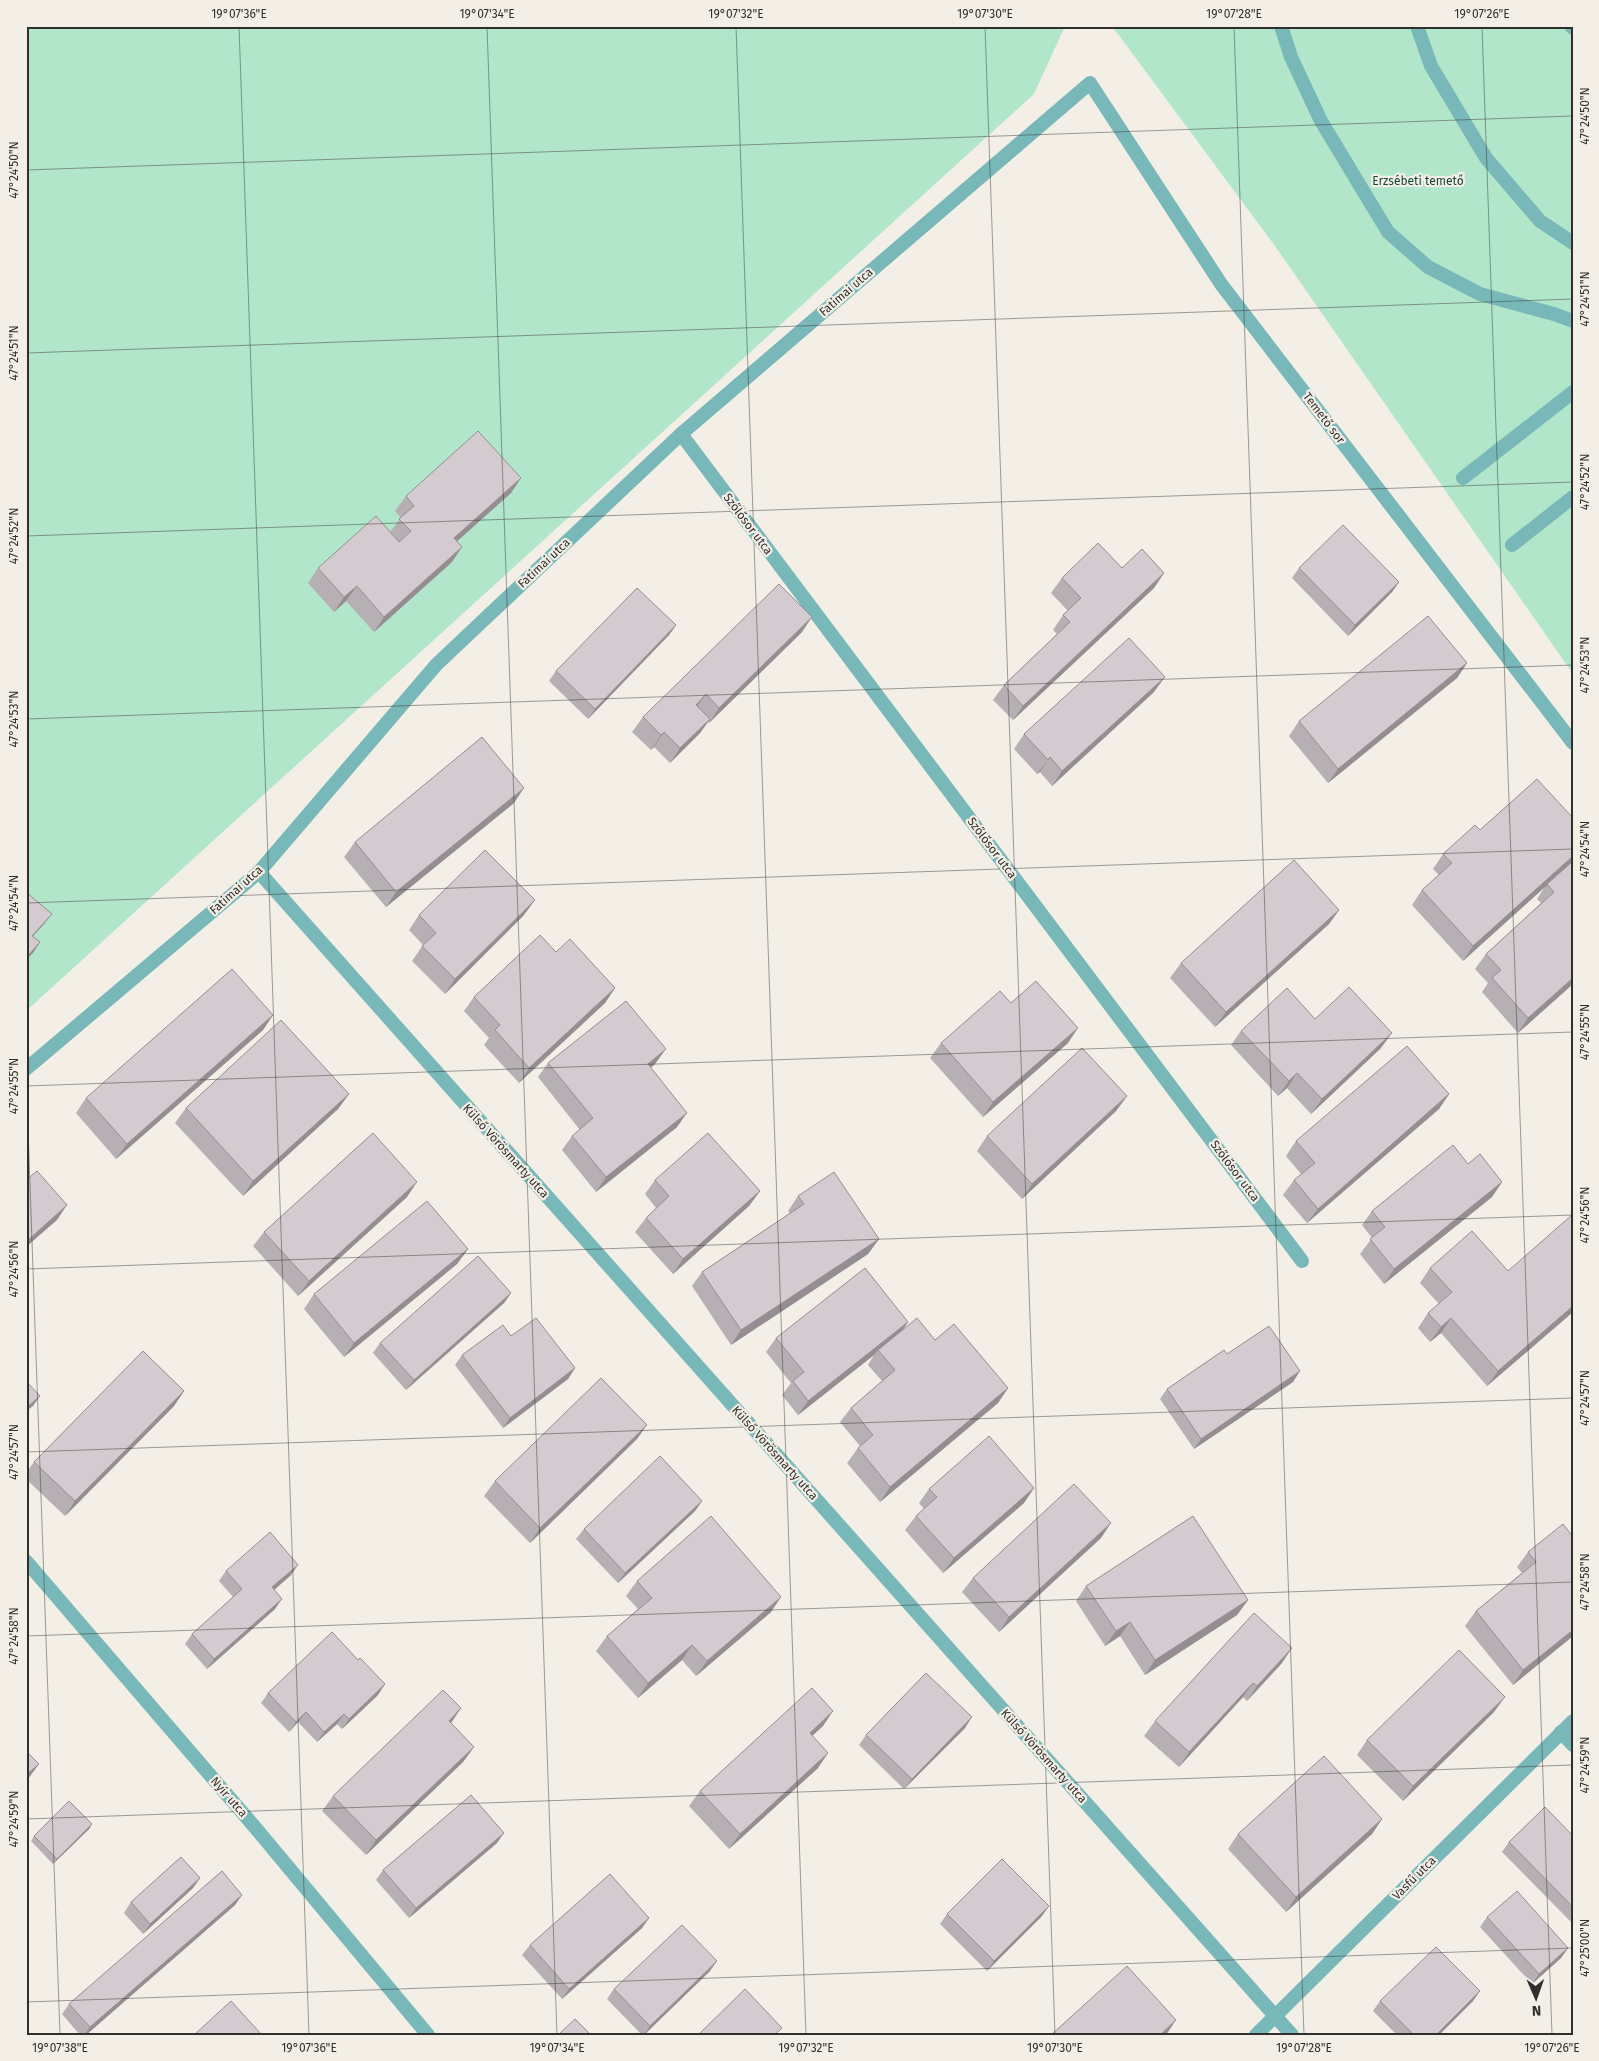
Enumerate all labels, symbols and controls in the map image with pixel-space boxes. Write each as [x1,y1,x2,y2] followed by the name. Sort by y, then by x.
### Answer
[211,7,267,21] text: 19°07'36"E
[459,7,515,21] text: 19°07'34"E
[708,7,764,21] text: 19°07'32"E
[957,7,1013,21] text: 19°07'30"E
[1206,7,1262,21] text: 19°07'28"E
[1454,7,1510,21] text: 19°07'26"E
[1578,87,1592,145] text: 47°24'50"N
[7,141,21,199] text: 47°24'50"N
[1372,174,1464,188] park label: Erzsébeti temető
[816,265,876,319] street label: Fatimai utca
[1578,271,1592,327] text: 47°24'51"N
[7,325,21,381] text: 47°24'51"N
[1300,390,1348,447] street label: Temető sor
[1578,454,1592,510] text: 47°24'52"N
[721,491,775,557] street label: Szőlősor utca
[7,508,21,564] text: 47°24'52"N
[515,535,573,591] street label: Fatimai utca
[1578,637,1592,693] text: 47°24'53"N
[7,691,21,747] text: 47°24'53"N
[965,815,1019,881] street label: Szőlősor utca
[1578,821,1592,877] text: 47°24'54"N
[207,863,265,917] street label: Fatimai utca
[7,875,21,931] text: 47°24'54"N
[1578,1004,1592,1060] text: 47°24'55"N
[7,1058,21,1114] text: 47°24'55"N
[460,1101,552,1201] street label: Külső Vörösmarty utca
[1208,1138,1262,1204] street label: Szőlősor utca
[1578,1186,1592,1244] text: 47°24'56"N
[7,1240,21,1298] text: 47°24'56"N
[1578,1370,1592,1426] text: 47°24'57"N
[729,1403,821,1503] street label: Külső Vörösmarty utca
[7,1424,21,1480] text: 47°24'57"N
[1578,1553,1592,1611] text: 47°24'58"N
[7,1607,21,1665] text: 47°24'58"N
[998,1706,1090,1806] street label: Külső Vörösmarty utca
[1578,1737,1592,1793] text: 47°24'59"N
[208,1774,250,1820] street label: Nyír utca
[7,1791,21,1847] text: 47°24'59"N
[1389,1853,1439,1903] street label: Vasfű utca
[1578,1919,1592,1977] text: 47°25'00"N
[1512,1974,1562,2024] north arrow
[1531,2002,1541,2019] text: N
[32,2041,88,2055] text: 19°07'38"E
[281,2041,337,2055] text: 19°07'36"E
[529,2041,585,2055] text: 19°07'34"E
[778,2041,834,2055] text: 19°07'32"E
[1027,2041,1083,2055] text: 19°07'30"E
[1276,2041,1332,2055] text: 19°07'28"E
[1524,2041,1580,2055] text: 19°07'26"E

